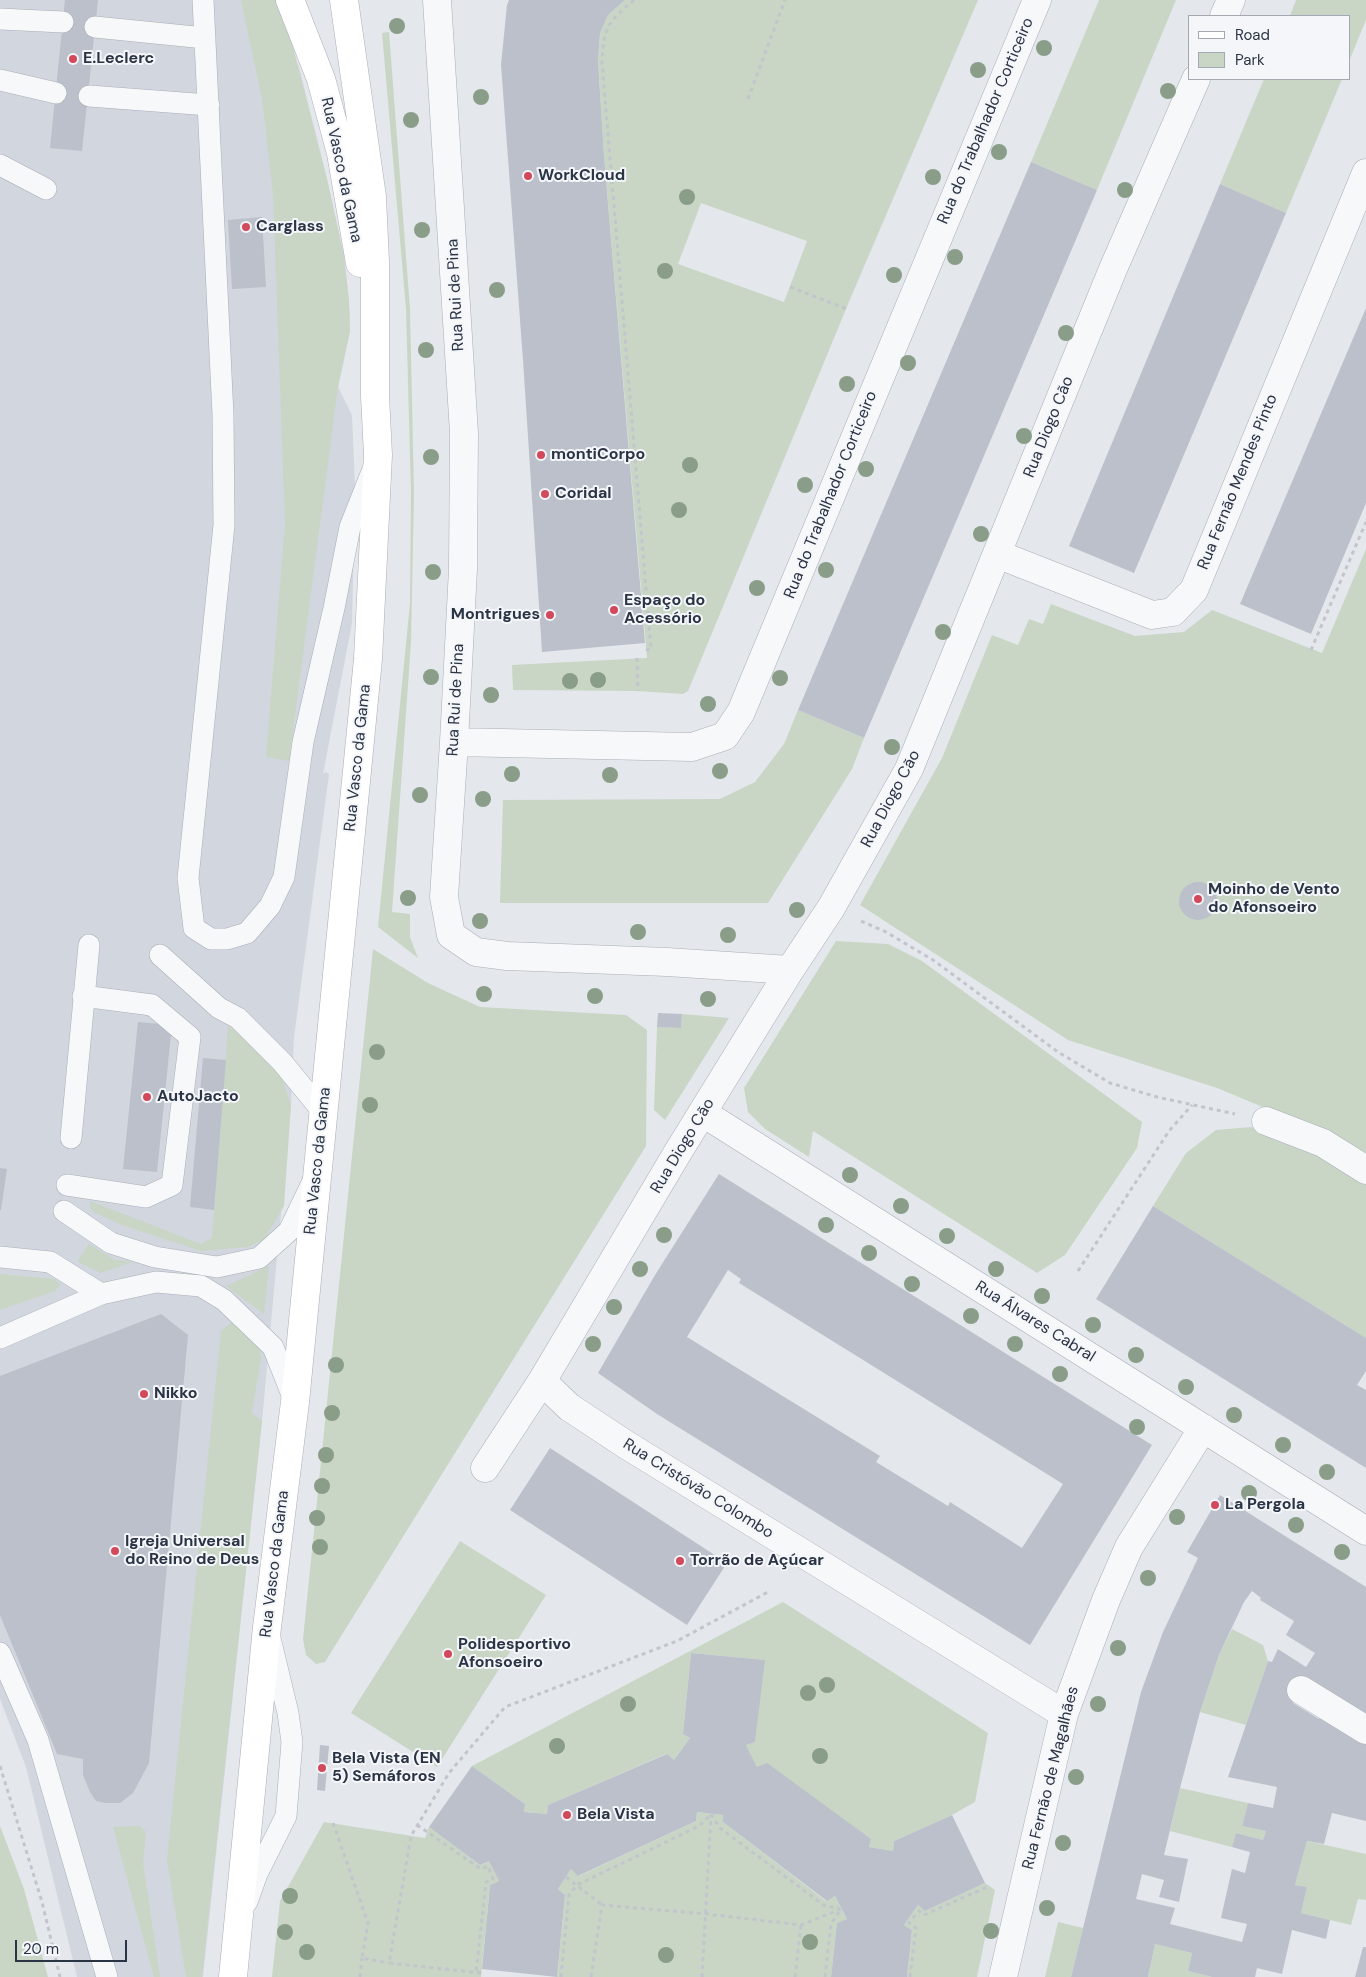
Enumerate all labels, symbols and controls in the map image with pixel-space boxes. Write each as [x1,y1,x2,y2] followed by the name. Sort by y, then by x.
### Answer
[934,15,1038,227] street label: Rua do Trabalhador Corticeiro
[1188,15,1351,80] legend
[1235,25,1270,45] text: Road
[83,49,154,69] place label: E.Leclerc
[1235,50,1265,70] text: Park
[67,53,79,65] marker: E.Leclerc
[316,96,366,244] street label: Rua Vasco da Gama
[538,166,625,186] place label: WorkCloud
[522,170,534,182] marker: WorkCloud
[256,217,324,237] place label: Carglass
[240,221,252,233] marker: Carglass
[443,238,469,352] street label: Rua Rui de Pina
[1020,373,1078,481] street label: Rua Diogo Cão
[780,388,882,602] street label: Rua do Trabalhador Corticeiro
[1194,391,1282,573] street label: Rua Fernão Mendes Pinto
[551,445,645,465] place label: montiCorpo
[535,449,547,461] marker: montiCorpo
[555,484,612,504] place label: Coridal
[539,488,551,500] marker: Coridal
[624,591,705,629] place label: Espaço do Acessório
[608,604,620,616] marker: Espaço do Acessório
[451,605,540,625] place label: Montrigues
[544,609,556,621] marker: Montrigues
[443,643,469,757] street label: Rua Rui de Pina
[341,683,375,833] street label: Rua Vasco da Gama
[857,747,925,851] street label: Rua Diogo Cão
[1208,880,1340,918] place label: Moinho de Vento do Afonsoeiro
[1192,893,1204,905] marker: Moinho de Vento do Afonsoeiro
[301,1086,335,1236] street label: Rua Vasco da Gama
[157,1087,239,1107] place label: AutoJacto
[141,1091,153,1103] marker: AutoJacto
[647,1095,719,1197] street label: Rua Diogo Cão
[971,1277,1099,1367] street label: Rua Álvares Cabral
[154,1384,198,1404] place label: Nikko
[138,1388,150,1400] marker: Nikko
[619,1435,777,1543] street label: Rua Cristóvão Colombo
[256,1489,294,1639] street label: Rua Vasco da Gama
[1225,1495,1305,1515] place label: La Pergola
[1209,1499,1221,1511] marker: La Pergola
[125,1532,259,1570] place label: Igreja Universal do Reino de Deus
[109,1545,121,1557] marker: Igreja Universal do Reino de Deus
[690,1551,824,1571] place label: Torrão de Açúcar
[674,1555,686,1567] marker: Torrão de Açúcar
[458,1635,571,1673] place label: Polidesportivo Afonsoeiro
[442,1648,454,1660] marker: Polidesportivo Afonsoeiro
[1019,1684,1083,1872] street label: Rua Fernão de Magalhães
[332,1749,441,1787] place label: Bela Vista (EN 5) Semáforos
[316,1762,328,1774] marker: Bela Vista (EN 5) Semáforos
[577,1805,655,1825] place label: Bela Vista
[561,1809,573,1821] marker: Bela Vista
[18,1930,130,1962] scale bar
[23,1939,59,1959] text: 20 m

